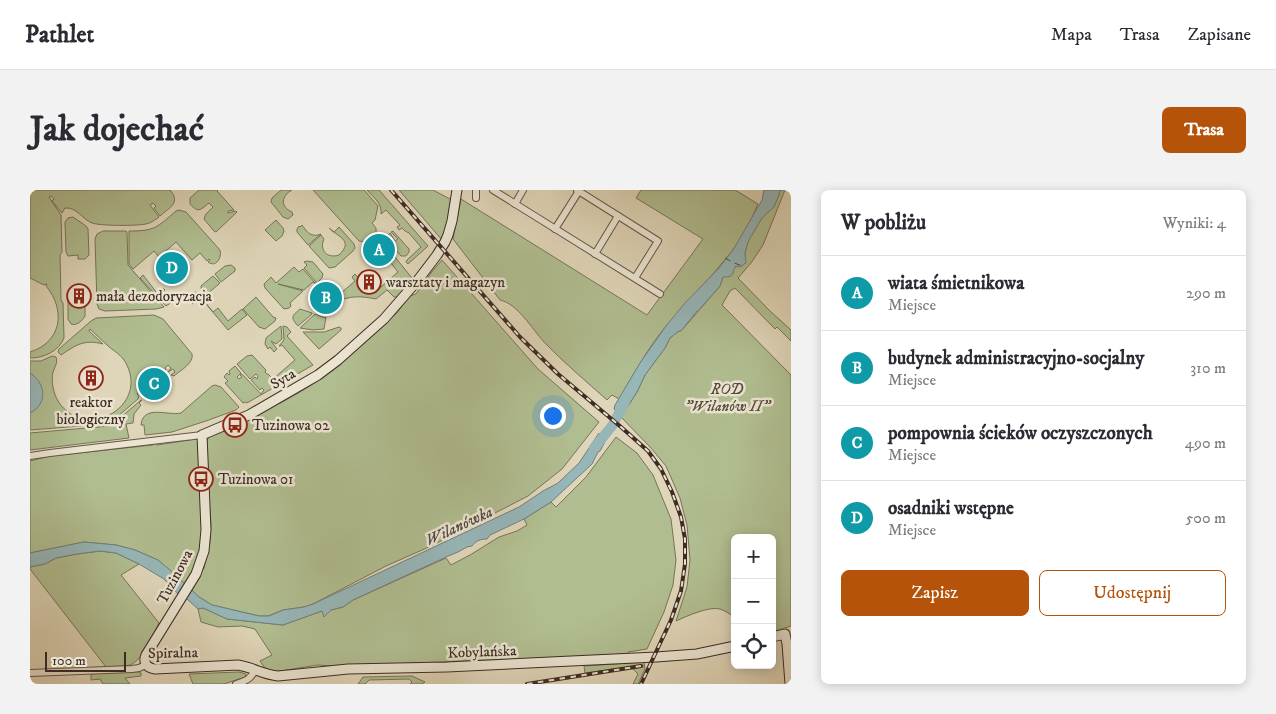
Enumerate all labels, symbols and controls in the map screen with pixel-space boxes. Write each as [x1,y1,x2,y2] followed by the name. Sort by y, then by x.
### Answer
[25,20,94,50] text: Pathlet
[1051,24,1092,46] text: Mapa
[1120,24,1160,46] text: Trasa
[1188,24,1251,46] text: Zapisane
[1162,107,1246,153] button: Trasa
[30,108,204,152] text: Jak dojechać
[841,210,926,236] text: W pobliżu
[1163,213,1226,233] text: Wyniki: 4
[363,231,395,269] pin: A
[156,249,188,287] pin: D
[356,269,382,295] building icon: warsztaty i magazyn
[888,272,1024,295] text: wiata śmietnikowa
[385,273,505,292] place label: warsztaty i magazyn
[310,279,342,317] pin: B
[66,283,92,309] building icon: mała dezodoryzacja
[852,283,862,303] text: A
[1186,283,1226,303] text: 290 m
[96,287,213,306] place label: mała dezodoryzacja
[888,295,936,315] text: Miejsce
[888,347,1144,370] text: budynek administracyjno-socjalny
[852,358,862,378] text: B
[1190,358,1226,378] text: 310 m
[267,364,300,394] street label: Syta
[78,365,104,391] building icon: reaktor biologiczny
[138,365,170,403] pin: C
[888,370,936,390] text: Miejsce
[684,380,772,416] park label: ROD "Wilanów II"
[57,393,126,429] place label: reaktor biologiczny
[540,403,566,429] your location
[222,412,248,438] bus stop icon: Tuzinowa 02
[252,416,330,435] place label: Tuzinowa 02
[888,422,1153,445] text: pompownia ścieków oczyszczonych
[852,433,862,453] text: C
[1185,433,1226,453] text: 490 m
[888,445,936,465] text: Miejsce
[188,466,214,492] bus stop icon: Tuzinowa 01
[218,470,294,489] place label: Tuzinowa 01
[888,497,1014,520] text: osadniki wstępne
[422,502,496,550] water label: Wilanówka
[851,508,863,528] text: D
[1185,508,1226,528] text: 500 m
[888,520,936,540] text: Miejsce
[731,534,776,669] map controls
[731,534,776,579] button: +
[153,546,198,607] street label: Tuzinowa
[841,570,1029,616] button: Zapisz
[1039,570,1226,616] button: Udostępnij
[731,579,776,624] button: −
[731,624,776,669] button: locate
[447,641,517,663] street label: Kobylańska
[148,643,199,663] street label: Spiralna
[45,649,126,672] scale bar
[52,652,86,670] text: 100 m

